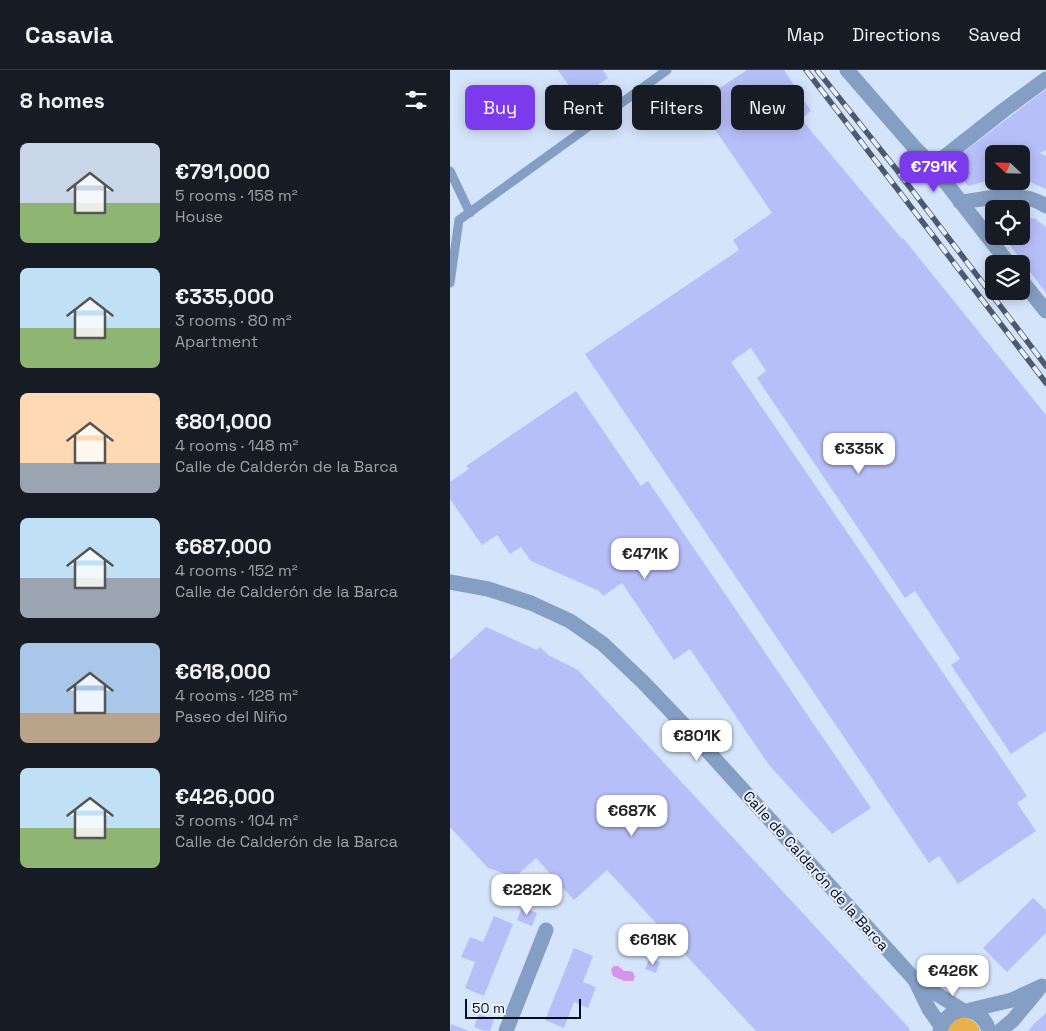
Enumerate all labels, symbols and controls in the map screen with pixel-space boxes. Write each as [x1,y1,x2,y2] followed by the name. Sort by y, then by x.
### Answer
[25,19,113,50] text: Casavia
[787,23,824,46] text: Map
[852,23,941,46] text: Directions
[969,23,1021,46] text: Saved
[465,85,535,130] chip: Buy
[545,85,622,130] chip: Rent
[632,85,721,130] chip: Filters
[731,85,804,130] chip: New
[402,86,430,114] icon: filters
[20,87,105,114] text: 8 homes
[985,145,1030,190] north arrow
[985,145,1030,300] map controls
[899,150,969,193] pin: €791K
[911,156,957,177] text: €791K
[175,158,270,185] text: €791,000
[60,163,120,223] icon: home
[175,185,298,206] text: 5 rooms · 158 m²
[985,200,1030,245] button: locate
[175,206,223,227] text: House
[985,255,1030,300] button: layers
[175,283,274,310] text: €335,000
[60,288,120,348] icon: home
[175,310,292,331] text: 3 rooms · 80 m²
[175,331,258,352] text: Apartment
[175,408,272,435] text: €801,000
[60,413,120,473] icon: home
[824,432,894,475] pin: €335K
[175,435,298,456] text: 4 rooms · 148 m²
[834,438,884,459] text: €335K
[175,456,398,477] text: Calle de Calderón de la Barca
[175,533,272,560] text: €687,000
[60,538,120,598] icon: home
[610,538,680,580] pin: €471K
[622,543,668,564] text: €471K
[175,560,298,581] text: 4 rooms · 152 m²
[175,581,398,602] text: Calle de Calderón de la Barca
[175,658,271,685] text: €618,000
[60,663,120,723] icon: home
[175,685,298,706] text: 4 rooms · 128 m²
[175,706,288,727] text: Paseo del Niño
[662,720,732,762] pin: €801K
[673,725,721,746] text: €801K
[175,783,275,810] text: €426,000
[739,787,894,955] street label: Calle de Calderón de la Barca
[60,788,120,848] icon: home
[597,794,667,837] pin: €687K
[607,800,657,821] text: €687K
[175,810,298,831] text: 3 rooms · 104 m²
[175,831,398,852] text: Calle de Calderón de la Barca
[492,874,562,916] pin: €282K
[502,879,552,900] text: €282K
[618,924,688,966] pin: €618K
[629,929,677,950] text: €618K
[918,954,988,997] pin: €426K
[928,960,978,981] text: €426K
[465,996,581,1019] scale bar
[472,999,505,1017] text: 50 m

